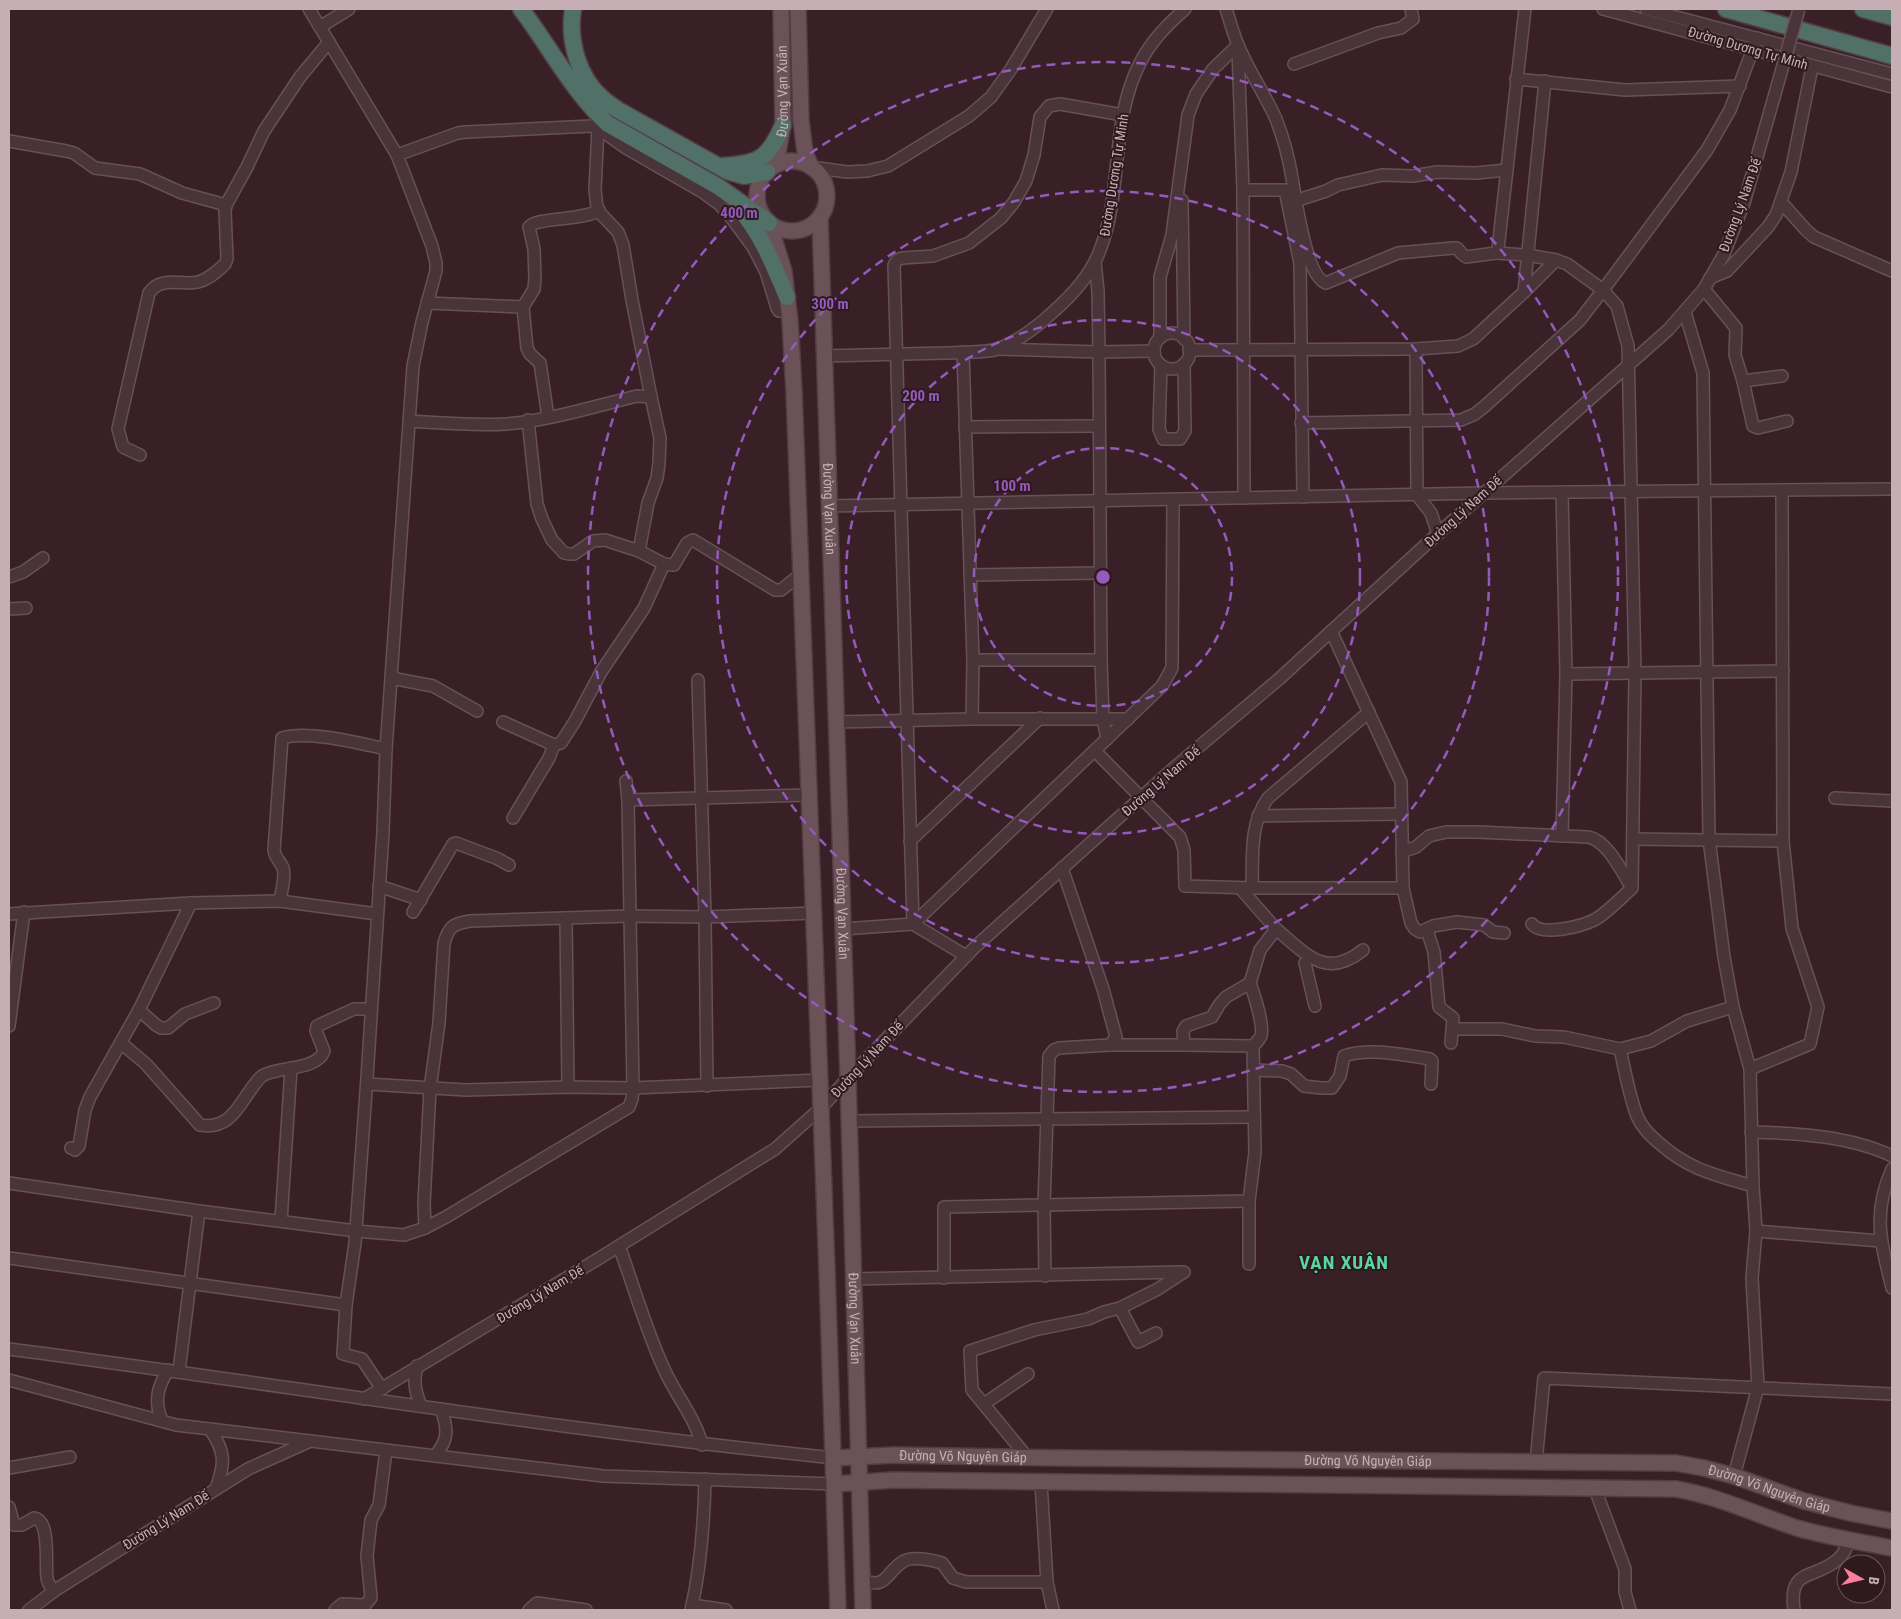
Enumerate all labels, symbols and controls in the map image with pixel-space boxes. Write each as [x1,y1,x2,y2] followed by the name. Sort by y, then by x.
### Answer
[1686,23,1810,73] street label: Đường Dương Tự Minh
[773,45,792,139] street label: Đường Vạn Xuân
[1096,112,1132,238] street label: Đường Dương Tự Minh
[1716,155,1765,254] street label: Đường Lý Nam Đế
[720,204,758,222] text: 400 m
[811,295,849,313] text: 300 m
[902,387,940,405] text: 200 m
[820,463,839,555] street label: Đường Vạn Xuân
[1421,471,1506,550] street label: Đường Lý Nam Đế
[993,477,1031,495] text: 100 m
[1094,568,1112,586] centre of rings
[1119,742,1205,819] street label: Đường Lý Nam Đế
[833,867,852,960] street label: Đường Vạn Xuân
[828,1016,907,1100] street label: Đường Lý Nam Đế
[1299,1251,1389,1274] district label: VẠN XUÂN
[494,1261,588,1326] street label: Đường Lý Nam Đế
[845,1272,864,1365] street label: Đường Vạn Xuân
[899,1447,1027,1465] street label: Đường Võ Nguyên Giáp
[1304,1452,1432,1469] street label: Đường Võ Nguyên Giáp
[1706,1461,1832,1516] street label: Đường Võ Nguyên Giáp
[120,1486,213,1553] street label: Đường Lý Nam Đế
[1836,1554,1886,1604] north arrow
[1865,1576,1882,1586] text: B

